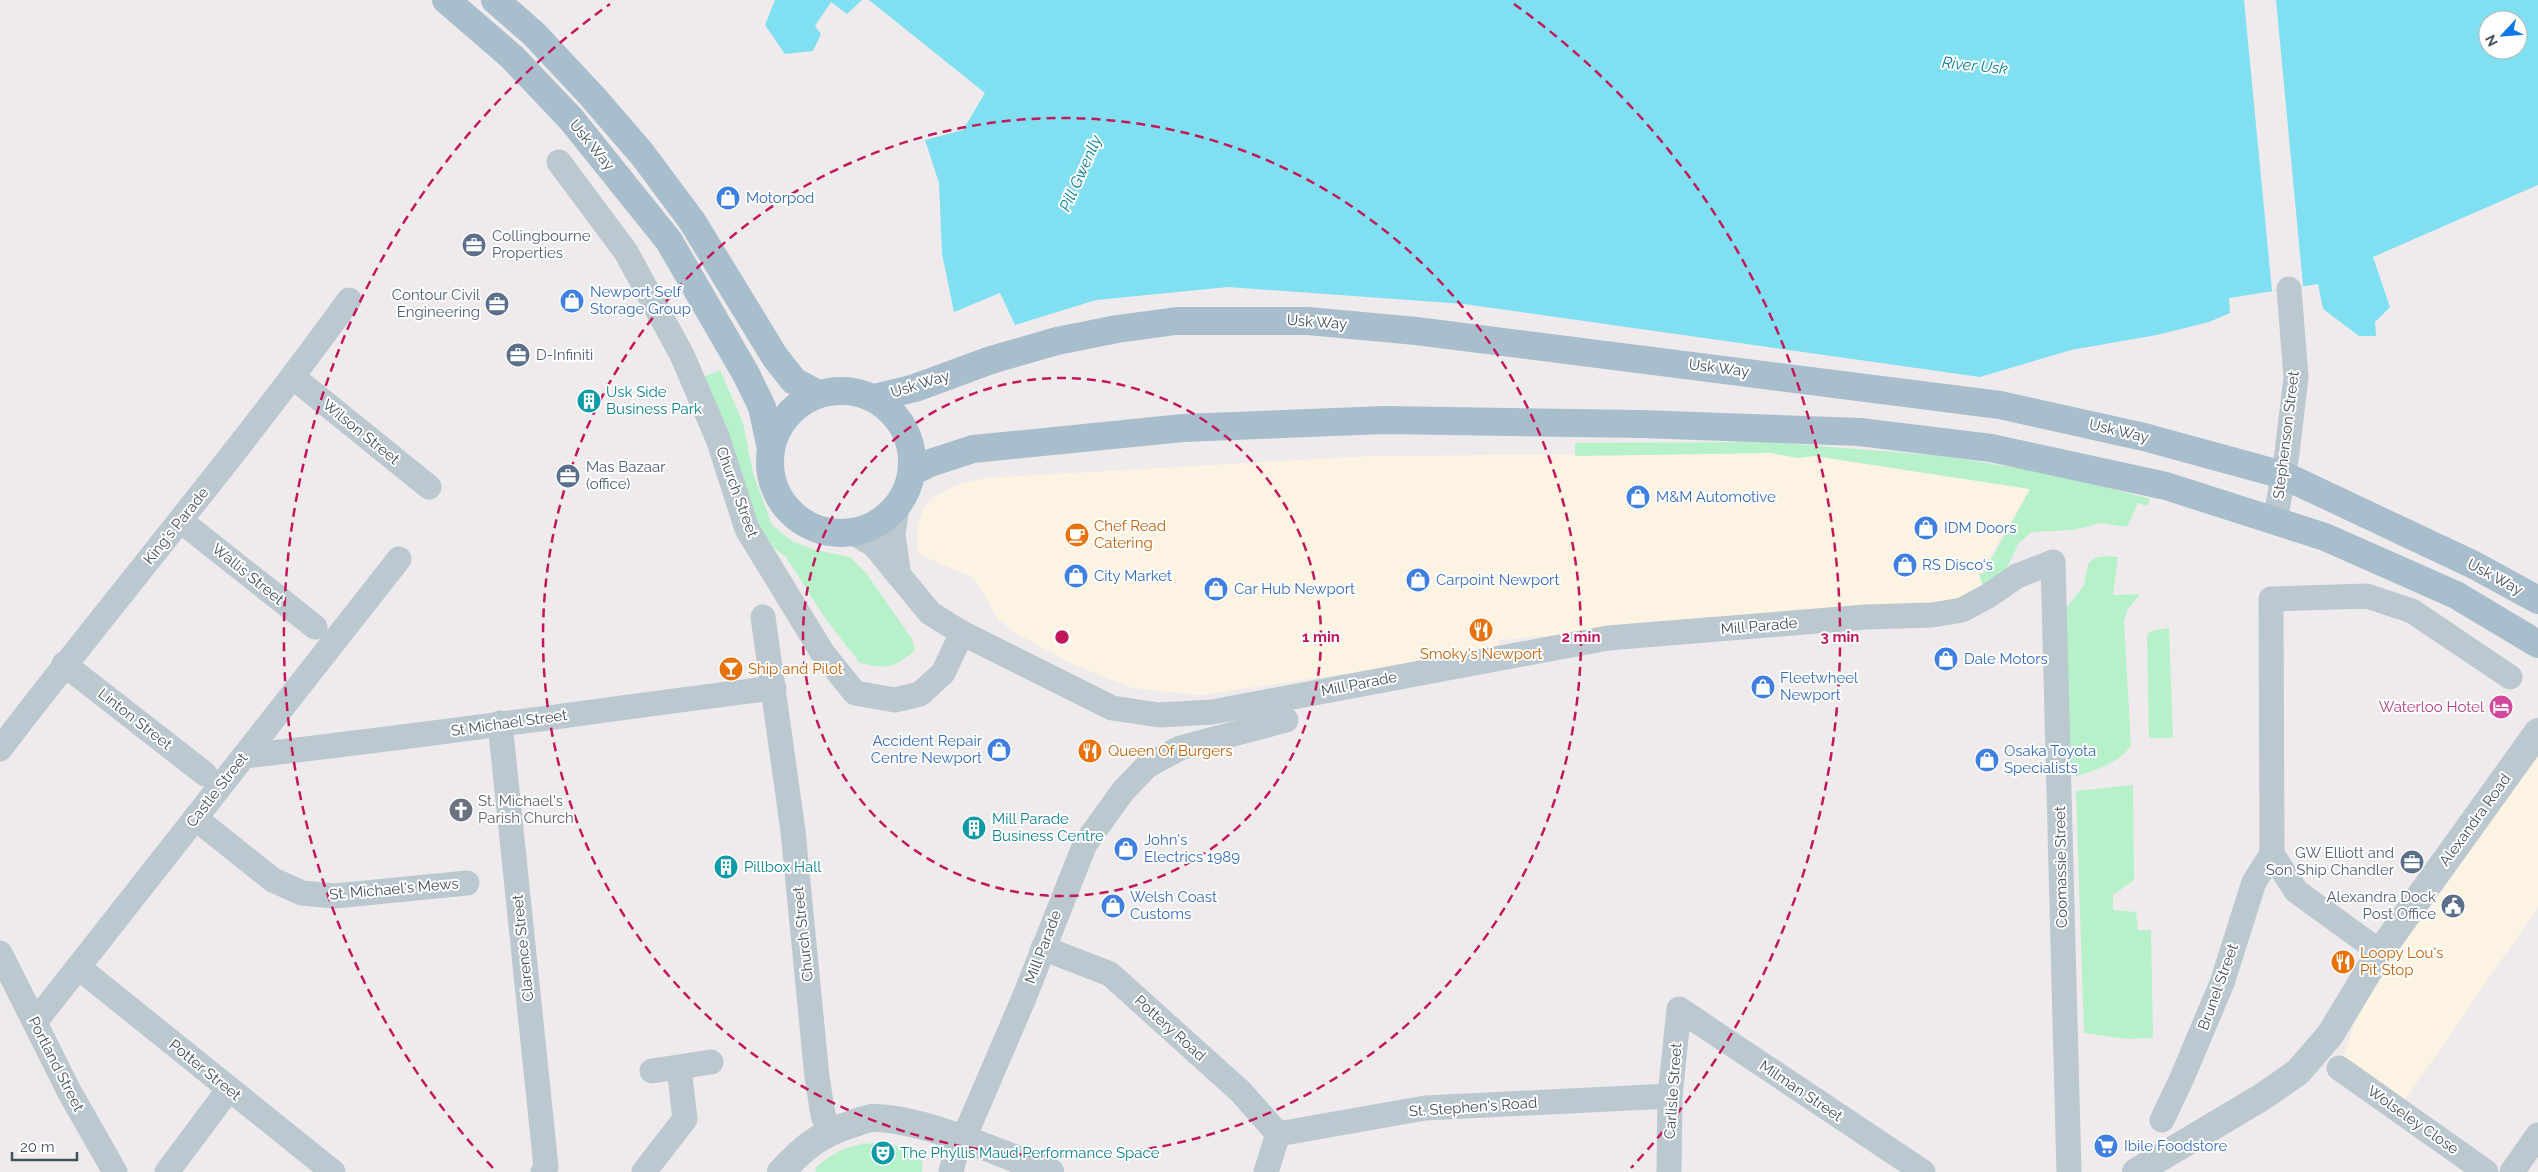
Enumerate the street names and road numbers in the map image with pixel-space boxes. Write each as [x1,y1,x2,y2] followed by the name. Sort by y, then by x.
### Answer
[566,116,618,174] street label: Usk Way
[1286,311,1348,333] street label: Usk Way
[1688,355,1750,381] street label: Usk Way
[888,367,952,401] street label: Usk Way
[2269,370,2303,500] street label: Stephenson Street
[319,396,403,468] street label: Wilson Street
[2087,415,2151,447] street label: Usk Way
[712,444,762,540] street label: Church Street
[139,484,213,568] street label: King's Parade
[208,540,288,608] street label: Wallis Street
[2464,555,2526,599] street label: Usk Way
[1720,614,1798,638] street label: Mill Parade
[1320,668,1399,700] street label: Mill Parade
[95,685,175,753] street label: Linton Street
[450,706,568,740] street label: St Michael Street
[183,749,251,831] street label: Castle Street
[2435,770,2515,870] street label: Alexandra Road
[2051,806,2071,928] street label: Coomassie Street
[329,874,459,904] street label: St. Michael's Mews
[789,886,817,982] street label: Church Street
[508,894,538,1002] street label: Clarence Street
[1021,908,1065,986] street label: Mill Parade
[2194,941,2242,1033] street label: Brunel Street
[1131,991,1209,1065] street label: Pottery Road
[24,1014,88,1114] street label: Portland Street
[166,1036,244,1104] street label: Potter Street
[1661,1042,1685,1140] street label: Carlisle Street
[1756,1057,1846,1125] street label: Milman Street
[2364,1082,2462,1158] street label: Wolseley Close
[1408,1094,1538,1120] street label: St. Stephen's Road

